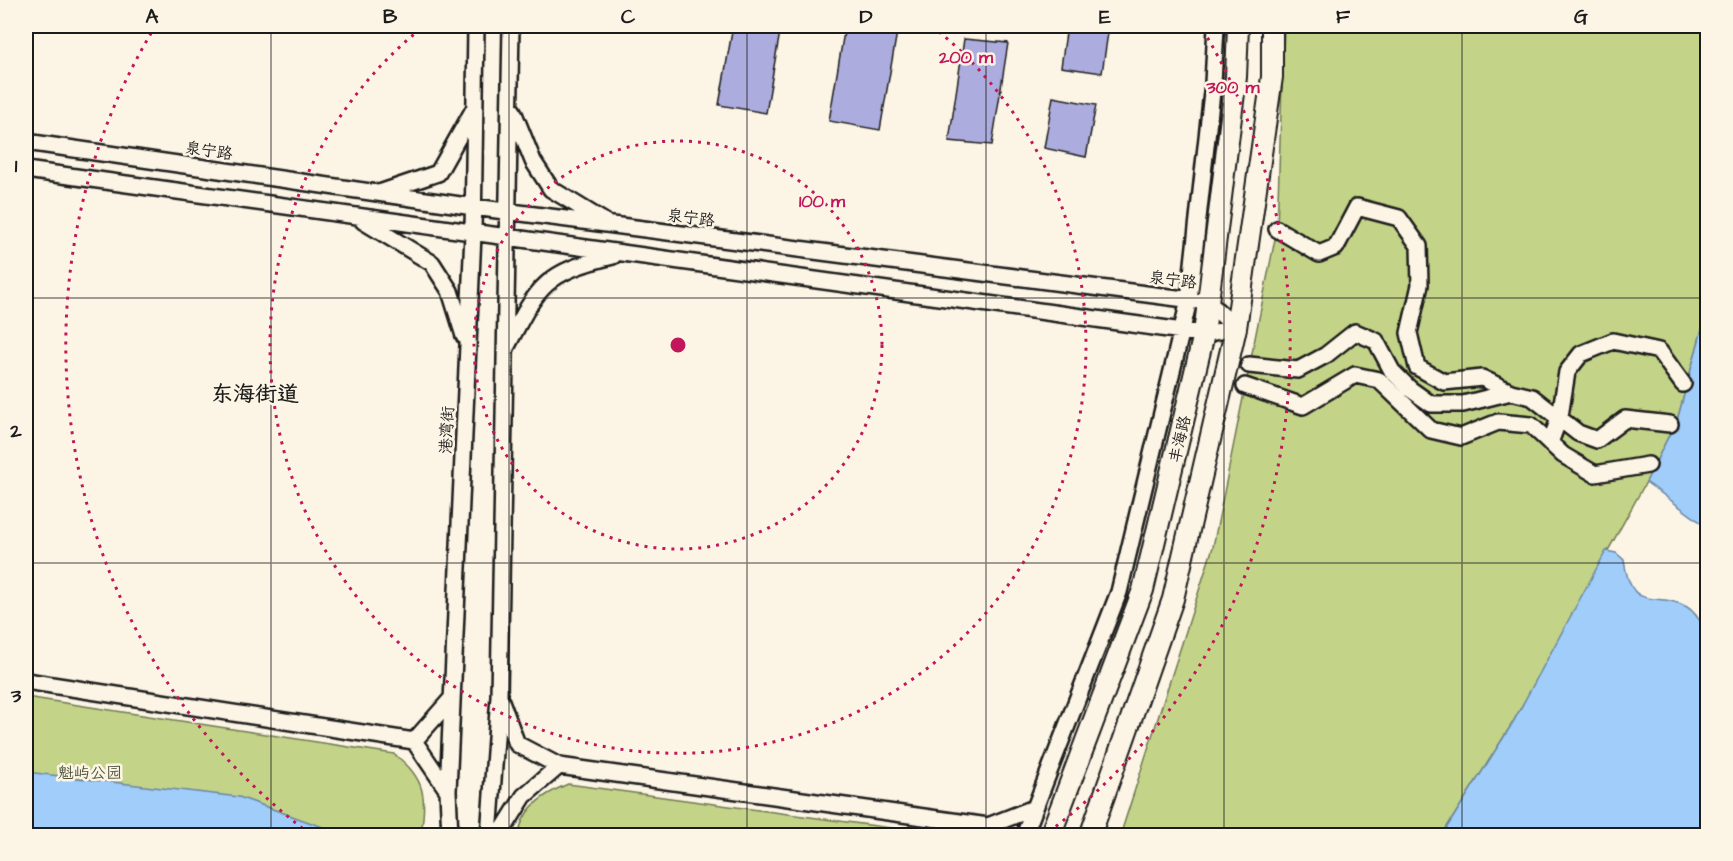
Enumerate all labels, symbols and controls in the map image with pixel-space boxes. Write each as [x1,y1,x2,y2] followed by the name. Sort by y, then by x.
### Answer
[146,3,159,31] text: A
[383,3,398,31] text: B
[621,3,636,31] text: C
[860,3,873,31] text: D
[1099,3,1111,31] text: E
[1336,3,1351,31] text: F
[1574,3,1588,31] text: G
[938,45,994,70] text: 200 m
[1205,75,1261,100] text: 300 m
[184,137,234,165] street label: 泉宁路
[15,152,18,180] text: 1
[799,189,846,214] text: 100 m
[666,204,716,232] street label: 泉宁路
[1148,266,1198,294] street label: 泉宁路
[668,335,688,355] centre of rings
[211,379,299,410] district label: 东海街道
[435,406,459,455] street label: 港湾街
[1164,413,1196,465] street label: 丰海路
[9,417,22,445] text: 2
[10,682,22,710] text: 3
[58,762,122,784] park label: 魁屿公园

